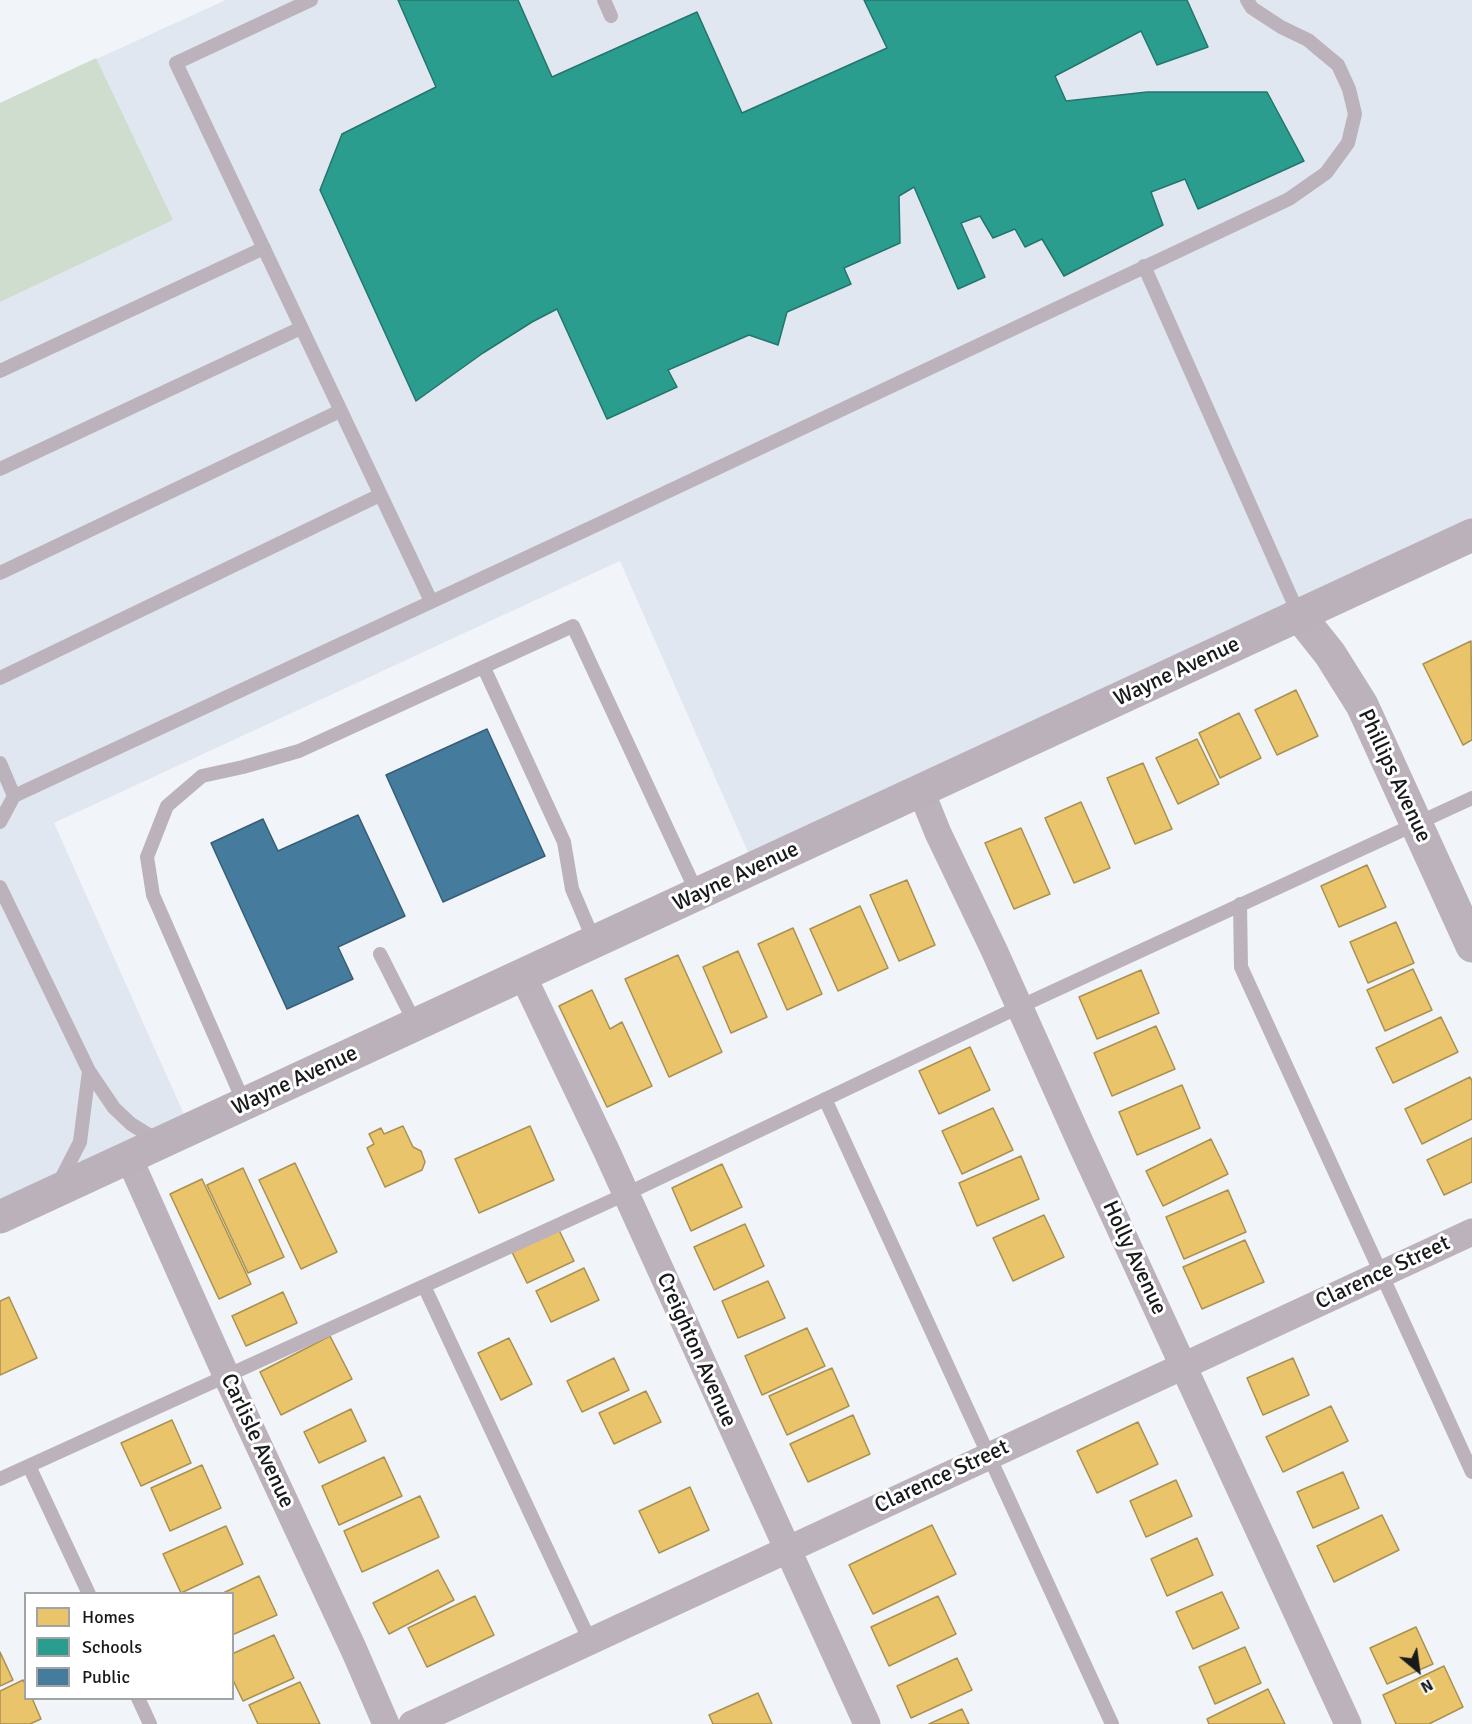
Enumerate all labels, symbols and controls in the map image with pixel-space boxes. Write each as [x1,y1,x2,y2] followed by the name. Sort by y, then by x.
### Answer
[1110,631,1244,713] street label: Wayne Avenue
[1352,705,1436,847] street label: Phillips Avenue
[669,836,803,918] street label: Wayne Avenue
[228,1040,362,1122] street label: Wayne Avenue
[1096,1197,1172,1319] street label: Holly Avenue
[1312,1230,1454,1316] street label: Clarence Street
[650,1269,742,1431] street label: Creighton Avenue
[214,1370,300,1512] street label: Carlisle Avenue
[871,1434,1013,1520] street label: Clarence Street
[24,1592,234,1700] legend
[82,1606,135,1628] text: Homes
[82,1636,142,1658] text: Schools
[1388,1640,1448,1700] north arrow
[82,1666,130,1688] text: Public
[1417,1674,1436,1697] text: N

